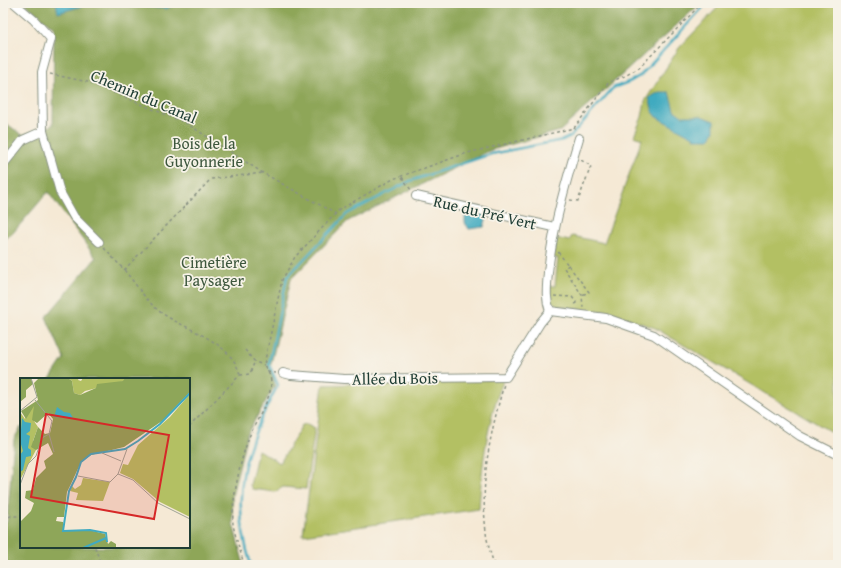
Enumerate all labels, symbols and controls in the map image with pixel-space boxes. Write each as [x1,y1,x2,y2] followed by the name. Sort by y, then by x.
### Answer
[87,63,201,129] street label: Chemin du Canal
[165,131,243,173] park label: Bois de la Guyonnerie
[431,188,539,236] street label: Rue du Pré Vert
[181,250,247,292] park label: Cimetière Paysager
[352,365,438,391] street label: Allée du Bois
[20,378,190,548] inset map

